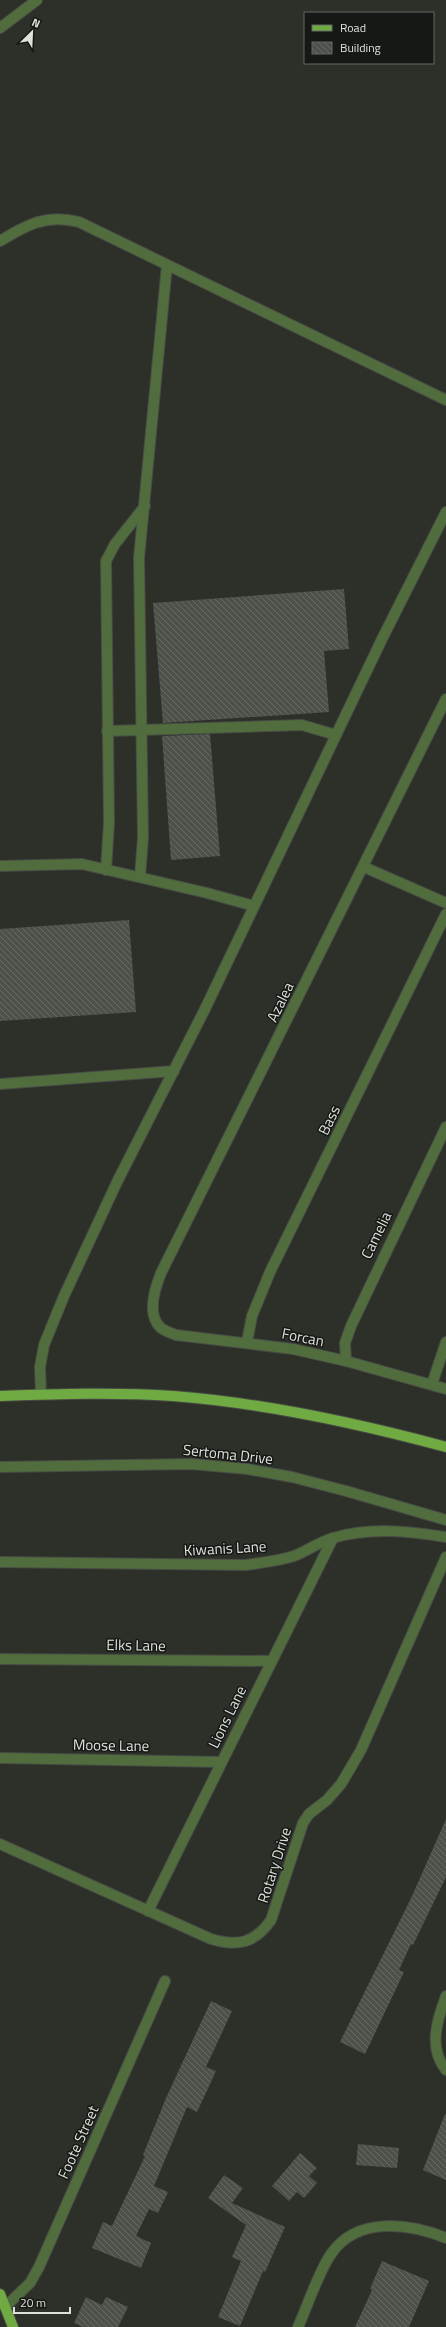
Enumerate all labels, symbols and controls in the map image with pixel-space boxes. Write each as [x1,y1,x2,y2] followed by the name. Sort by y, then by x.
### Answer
[12,12,52,52] north arrow
[304,12,434,64] legend
[29,14,43,32] text: N
[340,18,366,37] text: Road
[340,38,381,57] text: Building
[260,978,300,1026] street label: Azalea
[312,1101,346,1139] street label: Bass
[355,1207,398,1263] street label: Camelia
[280,1322,326,1352] street label: Forcan
[182,1438,274,1470] street label: Sertoma Drive
[183,1534,267,1562] street label: Kiwanis Lane
[106,1633,166,1657] street label: Elks Lane
[202,1682,252,1752] street label: Lions Lane
[73,1733,149,1757] street label: Moose Lane
[251,1824,297,1906] street label: Rotary Drive
[52,2101,105,2182] street label: Foote Street
[14,2289,70,2315] scale bar
[20,2293,46,2312] text: 20 m

